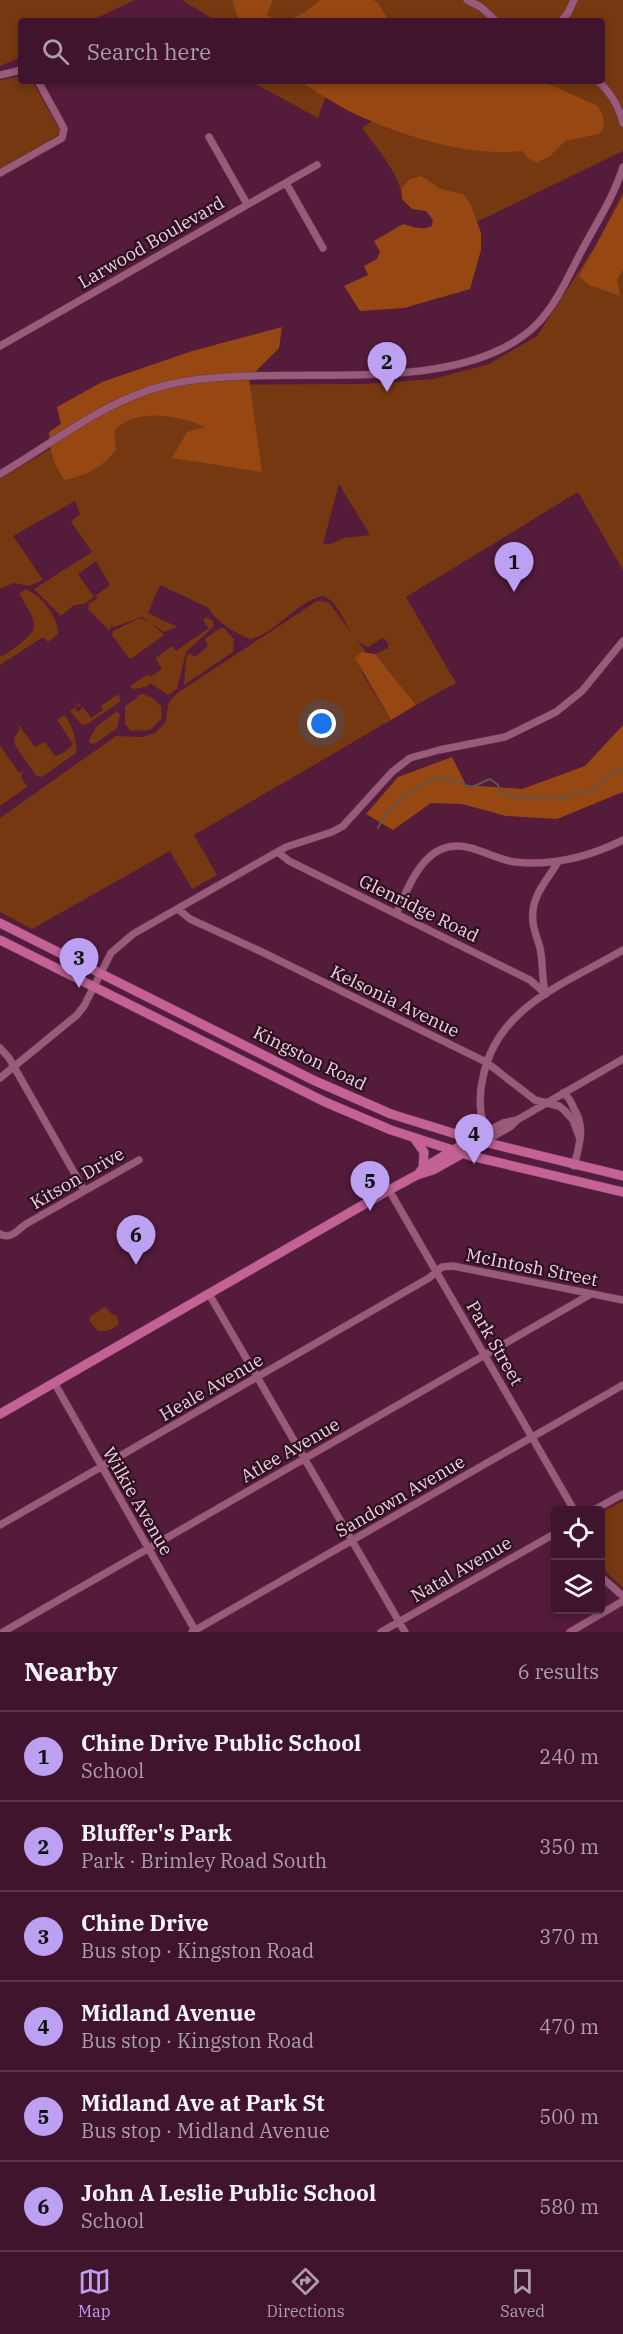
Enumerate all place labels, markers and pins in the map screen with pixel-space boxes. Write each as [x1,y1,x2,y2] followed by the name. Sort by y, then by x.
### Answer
[368,342,406,392] pin: 2
[494,542,534,592] pin: 1
[60,938,98,988] pin: 3
[454,1114,494,1164] pin: 4
[350,1162,389,1211] pin: 5
[116,1216,156,1265] pin: 6

